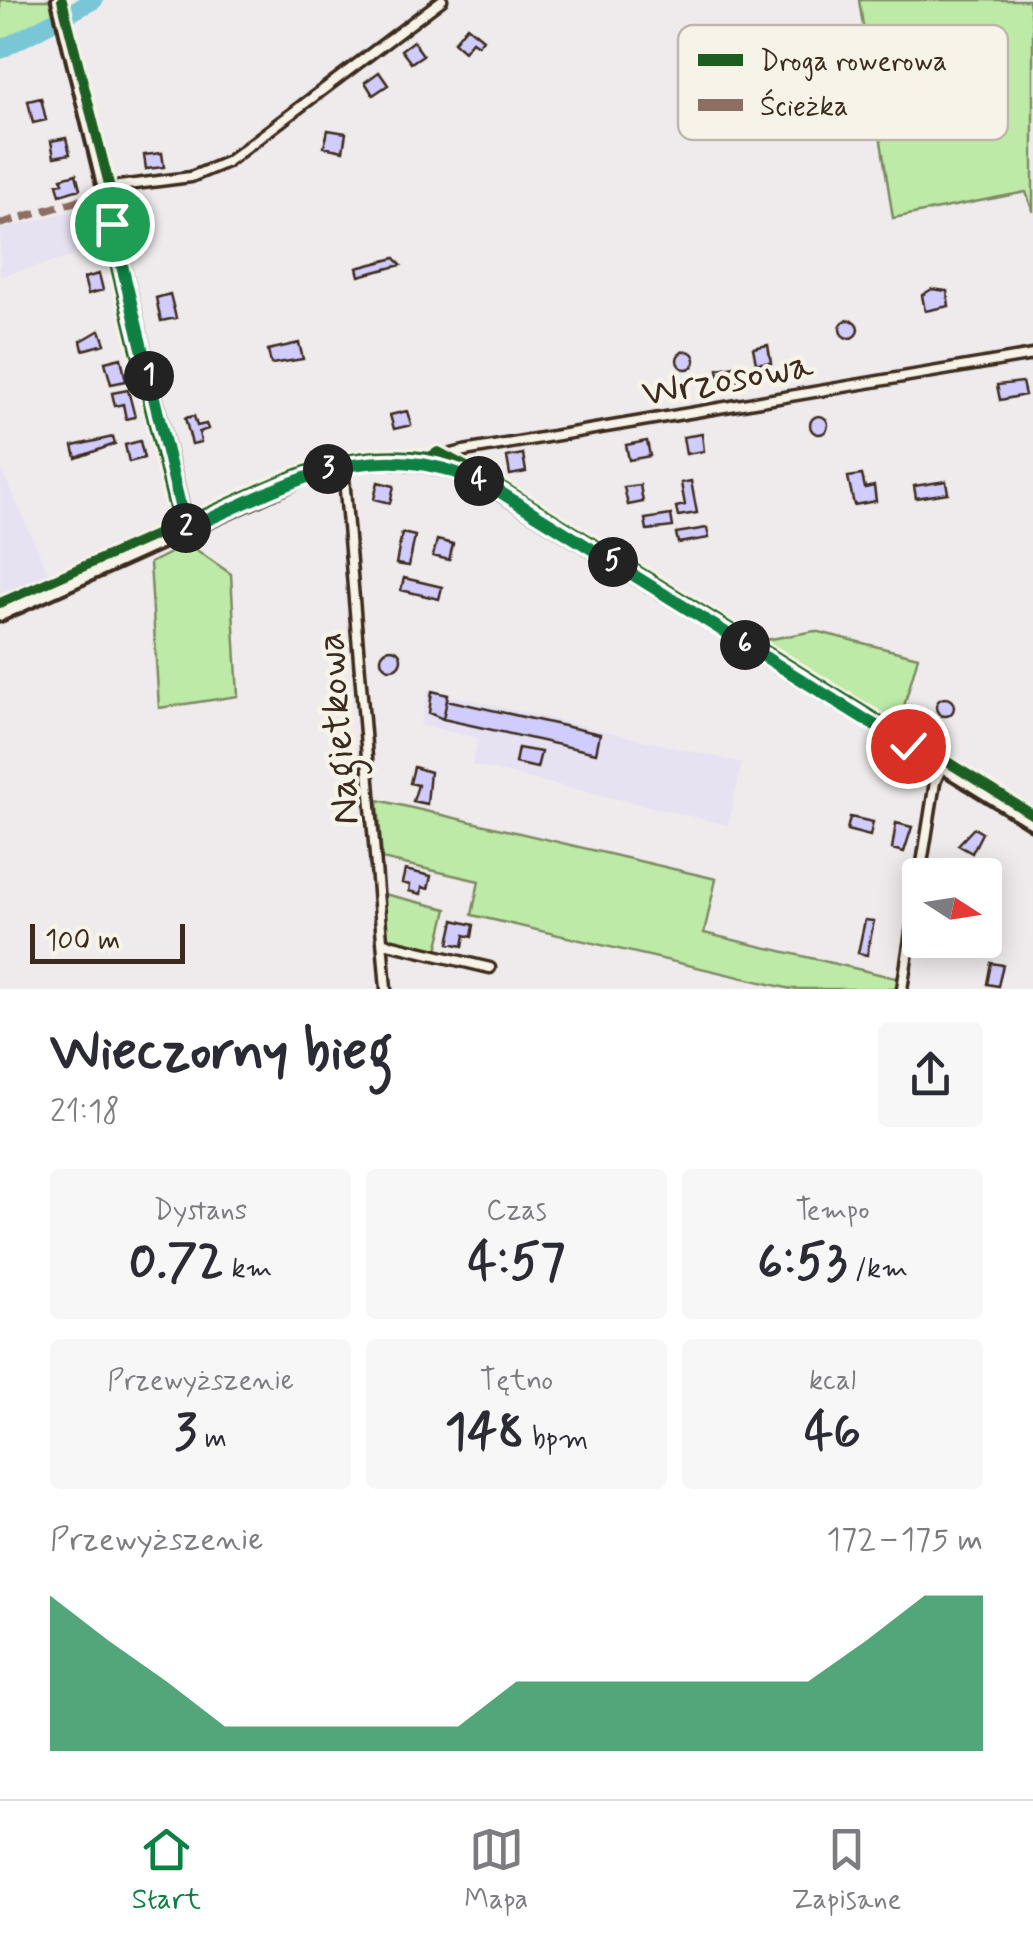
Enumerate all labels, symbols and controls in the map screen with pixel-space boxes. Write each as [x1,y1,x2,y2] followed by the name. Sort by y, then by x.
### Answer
[678,25,1008,140] legend
[760,44,947,81] text: Droga rowerowa
[760,88,849,126] text: Ścieżka
[70,182,155,267] pin
[85,197,140,252] icon: arrive
[638,339,818,421] street label: Wrzosowa
[124,351,174,401] pin: 1
[143,357,155,394] text: 1
[303,444,353,494] pin: 3
[322,450,334,487] text: 3
[454,456,504,506] pin: 4
[471,462,487,499] text: 4
[161,503,211,553] pin: 2
[179,509,193,546] text: 2
[588,537,638,587] pin: 5
[605,543,621,580] text: 5
[720,620,770,670] pin: 6
[738,626,752,663] text: 6
[305,630,377,827] street label: Nagietkowa
[866,704,951,789] pin
[881,719,936,774] icon: check
[902,858,1002,958] north arrow
[902,858,1002,958] map controls
[30,919,185,964] scale bar
[45,923,120,960] text: 100 m
[50,1017,393,1089] text: Wieczorny bieg
[878,1022,983,1127] button: share
[50,1091,120,1133] text: 21:18
[154,1193,247,1230] text: Dystans
[486,1193,547,1230] text: Czas
[795,1193,870,1230] text: Tempo
[129,1230,224,1296] text: 0.72
[468,1230,565,1296] text: 4:57
[757,1230,847,1296] text: 6:53
[224,1251,272,1288] text: km
[847,1251,908,1288] text: /km
[107,1363,294,1400] text: Przewyższenie
[480,1363,553,1400] text: Tętno
[809,1363,856,1400] text: kcal
[174,1400,197,1466] text: 3
[445,1400,524,1466] text: 148
[804,1400,861,1466] text: 46
[197,1421,227,1458] text: m
[524,1421,588,1458] text: bpm
[50,1519,263,1561] text: Przewyższenie
[827,1519,983,1561] text: 172–175 m
[132,1822,201,1919] tab: Start
[464,1822,528,1919] tab: Mapa
[791,1822,901,1919] tab: Zapisane

